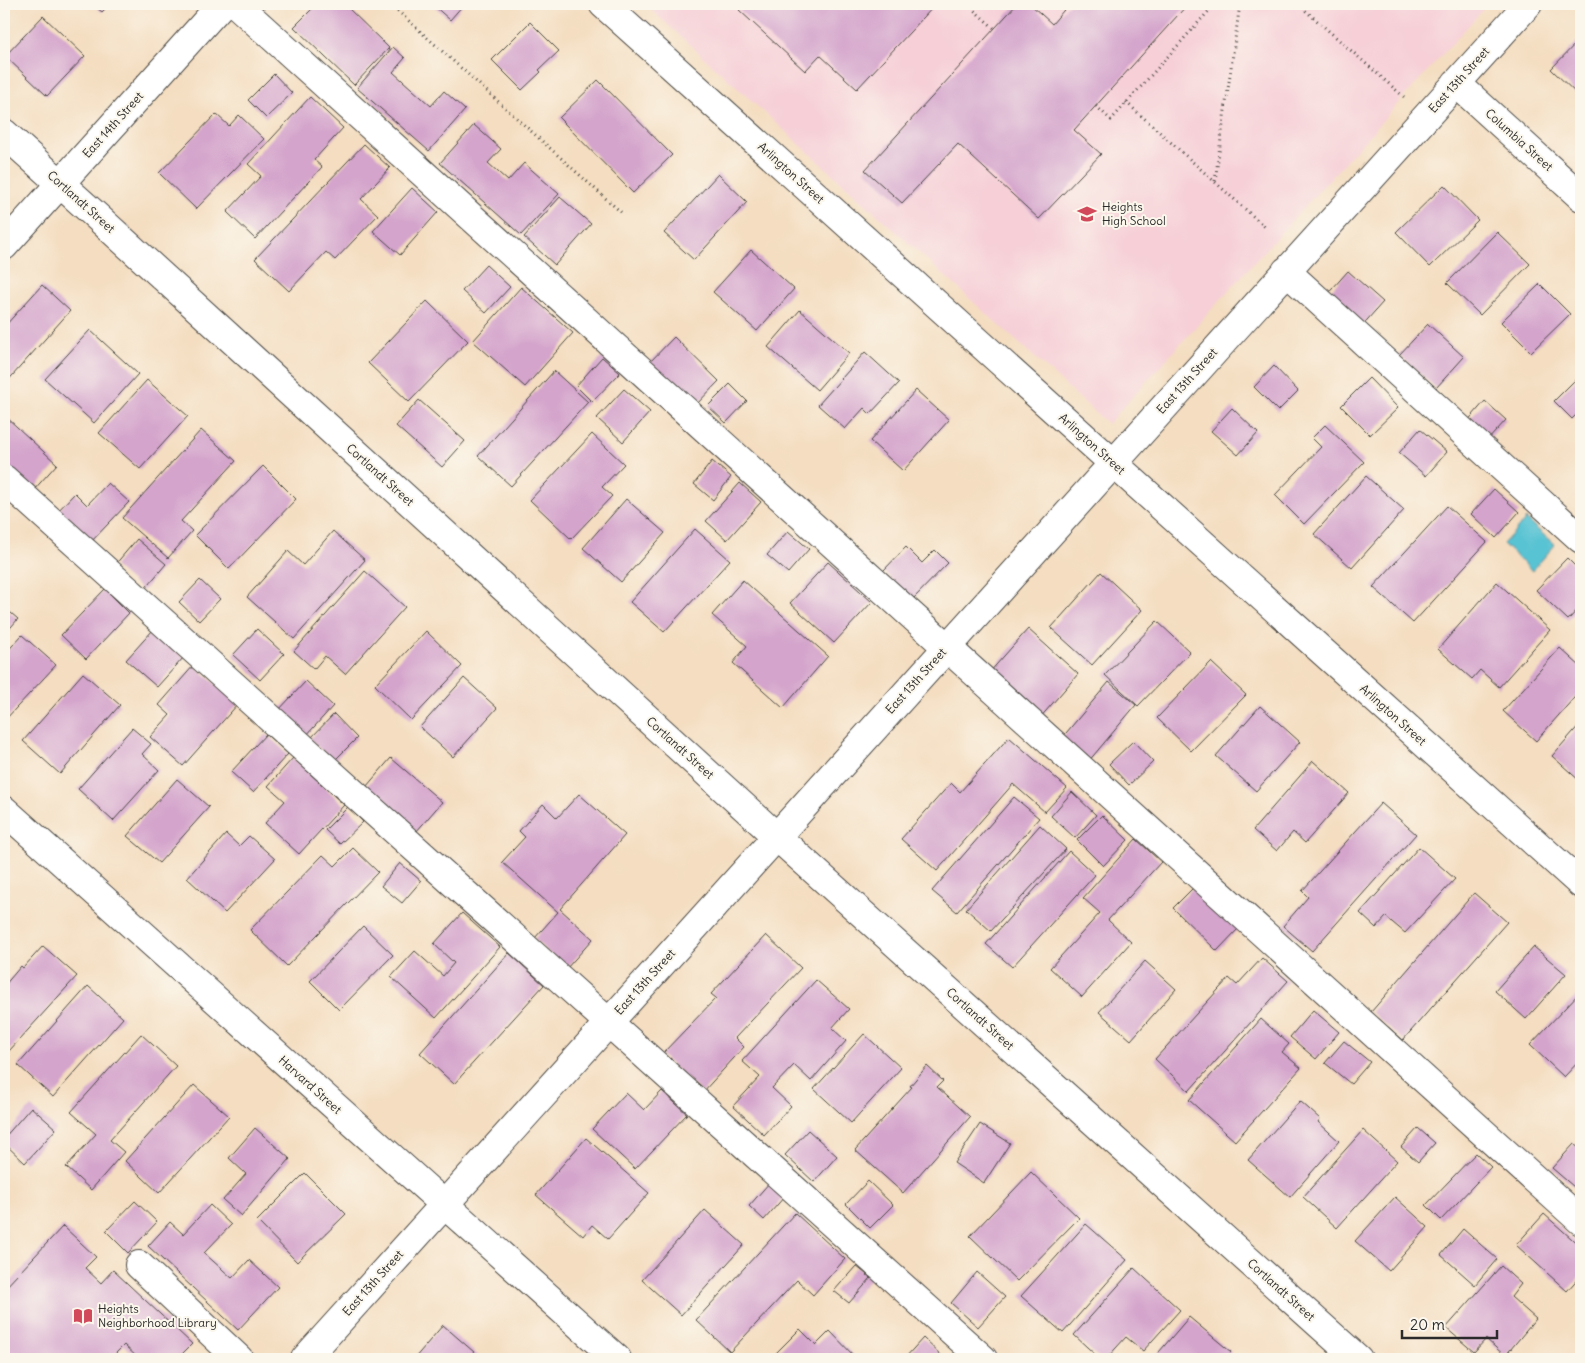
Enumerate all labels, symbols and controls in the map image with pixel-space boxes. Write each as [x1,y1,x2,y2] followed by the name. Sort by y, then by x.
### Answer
[1425,44,1492,116] street label: East 13th Street
[79,89,146,161] street label: East 14th Street
[1482,105,1556,174] street label: Columbia Street
[755,139,828,206] street label: Arlington Street
[44,167,118,236] street label: Cortlandt Street
[1102,199,1166,228] place label: Heights High School
[1076,203,1098,225] school or university icon: Heights High School
[1153,345,1220,417] street label: East 13th Street
[1056,410,1129,477] street label: Arlington Street
[343,440,417,509] street label: Cortlandt Street
[882,645,949,717] street label: East 13th Street
[1357,681,1430,748] street label: Arlington Street
[643,713,717,782] street label: Cortlandt Street
[611,946,678,1018] street label: East 13th Street
[943,984,1017,1053] street label: Cortlandt Street
[276,1052,345,1117] street label: Harvard Street
[339,1247,406,1319] street label: East 13th Street
[1244,1255,1318,1324] street label: Cortlandt Street
[98,1301,217,1330] place label: Heights Neighborhood Library
[72,1305,94,1327] library icon: Heights Neighborhood Library
[1402,1308,1498,1340] scale bar
[1410,1315,1445,1334] text: 20 m

